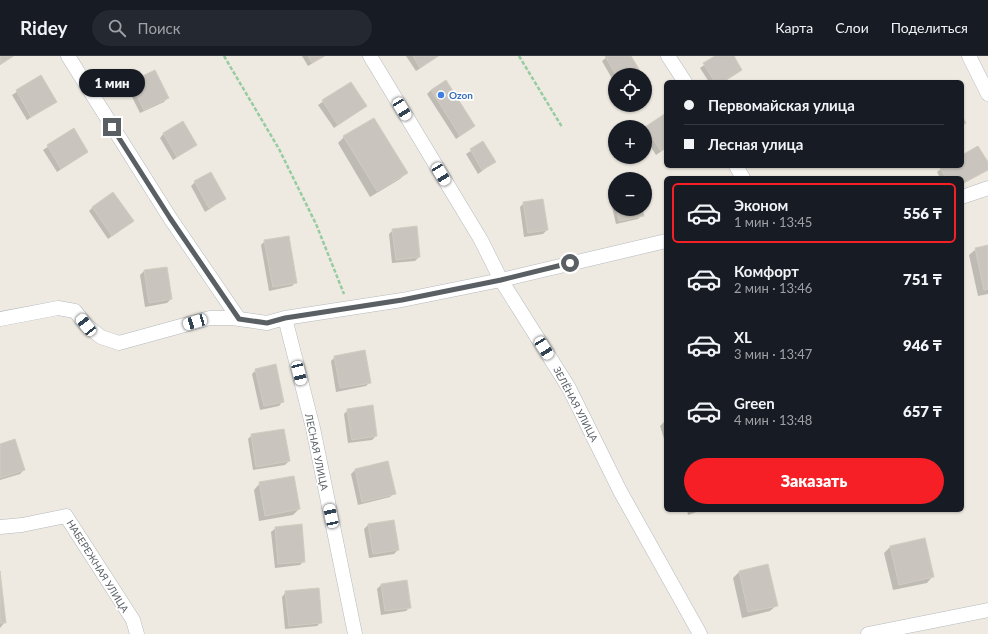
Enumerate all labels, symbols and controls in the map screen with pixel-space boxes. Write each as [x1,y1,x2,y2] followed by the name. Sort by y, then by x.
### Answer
[92,10,372,46] search box
[20,16,68,39] text: Ridey
[106,17,128,39] icon: search
[138,19,180,37] text: Поиск
[775,19,813,36] text: Карта
[835,19,869,36] text: Слои
[891,19,968,36] text: Поделиться
[608,68,652,216] map controls
[608,68,652,112] button: locate
[79,69,145,97] callout: 1 мин
[94,75,130,91] text: 1 мин
[449,89,473,101] place label: Ozon
[436,90,446,100] marker: Ozon
[391,96,413,122] car
[708,96,855,114] text: Первомайская улица
[103,118,121,136] route end
[608,120,652,164] button: +
[708,135,803,153] text: Лесная улица
[430,161,452,187] car
[608,172,652,216] button: −
[686,195,722,231] icon: car
[734,196,788,214] text: Эконом
[903,204,942,222] text: 556 ₸
[734,214,812,230] text: 1 мин · 13:45
[561,254,579,272] route start
[686,261,722,297] icon: car
[734,262,799,280] text: Комфорт
[903,270,942,288] text: 751 ₸
[734,280,812,296] text: 2 мин · 13:46
[74,312,98,338] car
[182,313,208,331] car
[686,327,722,363] icon: car
[734,328,752,346] text: XL
[533,335,555,361] car
[903,336,942,354] text: 946 ₸
[734,346,812,362] text: 3 мин · 13:47
[290,360,308,386] car
[551,364,601,444] street label: ЗЕЛЁНАЯ УЛИЦА
[686,393,722,429] icon: car
[734,394,775,412] text: Green
[903,402,942,420] text: 657 ₸
[303,411,331,492] street label: ЛЕСНАЯ УЛИЦА
[734,412,812,428] text: 4 мин · 13:48
[684,458,944,504] button: Заказать
[323,503,339,529] car
[64,517,132,615] street label: НАБЕРЕЖНАЯ УЛИЦА

